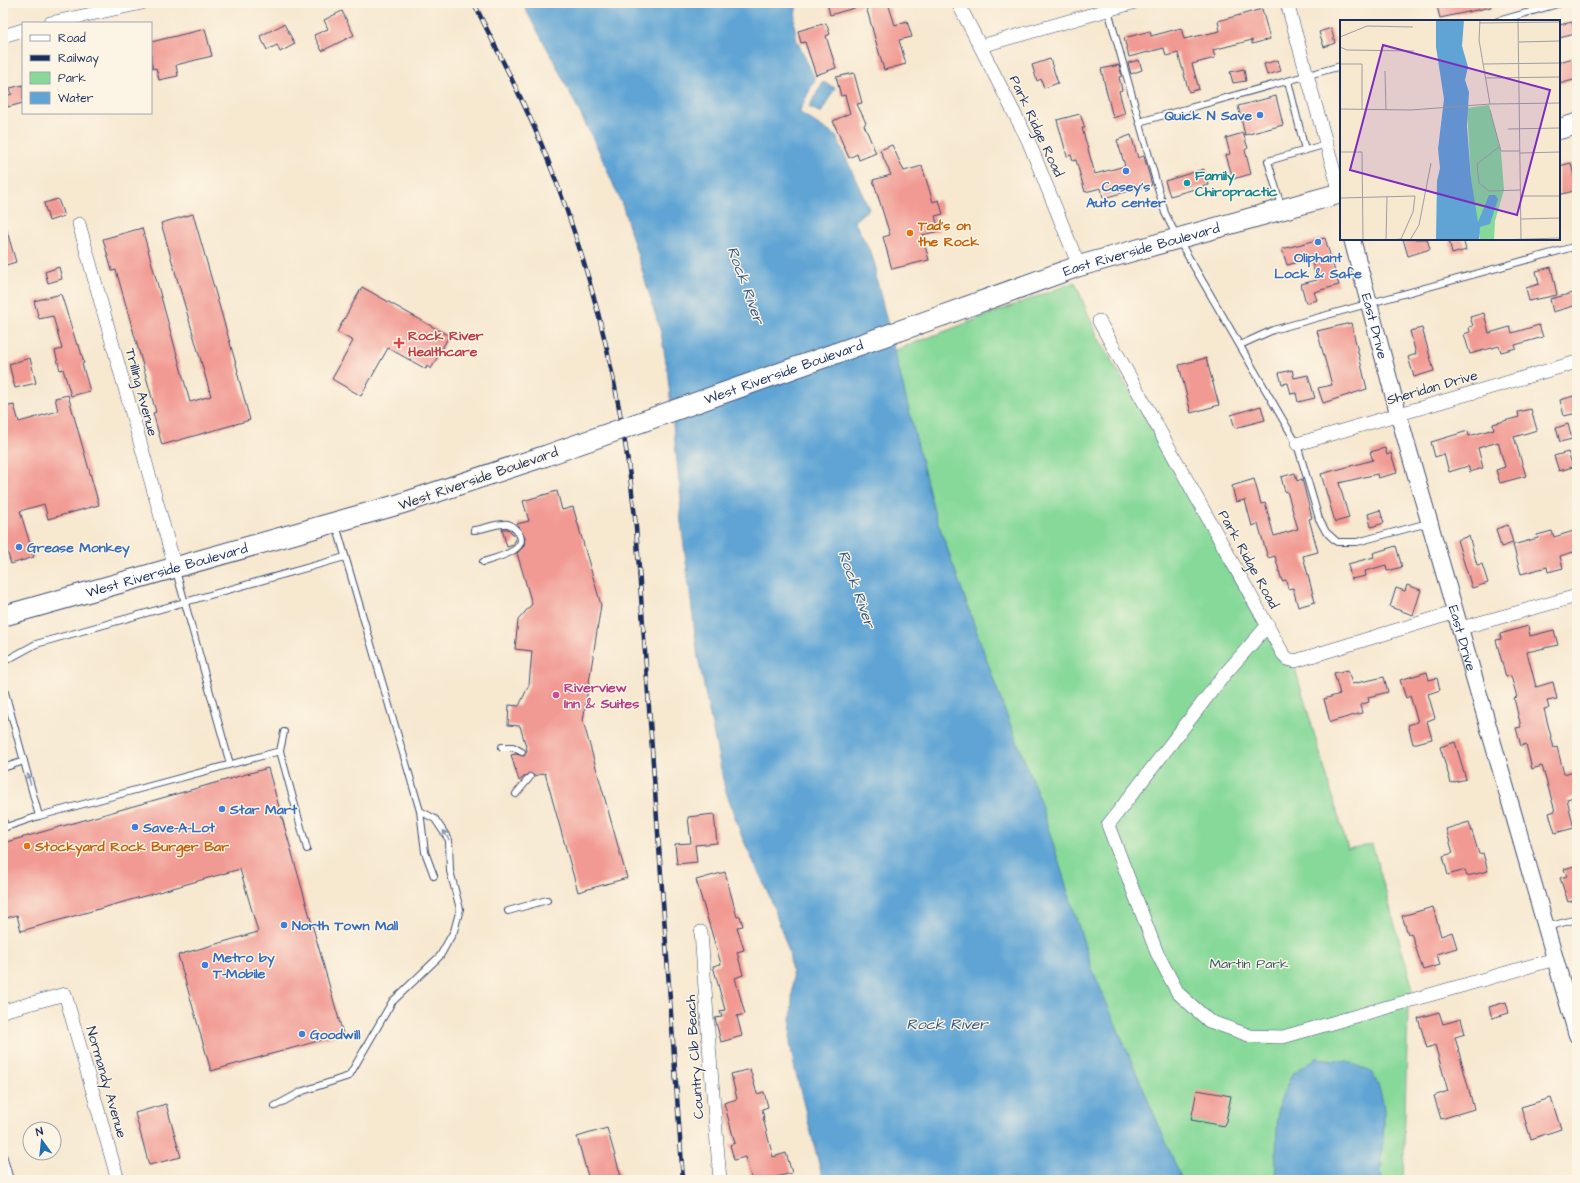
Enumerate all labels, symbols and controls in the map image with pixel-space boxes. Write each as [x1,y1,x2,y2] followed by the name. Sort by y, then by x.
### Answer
[1340,20,1560,240] inset map
[22,22,152,114] legend
[58,30,86,47] text: Road
[58,50,99,68] text: Railway
[58,70,86,87] text: Park
[1004,72,1068,180] street label: Park Ridge Road
[58,90,94,107] text: Water
[1164,106,1252,126] place label: Quick N Save
[1255,110,1265,120] marker: Quick N Save
[1121,166,1131,176] marker: Casey's Auto center
[1195,166,1278,202] place label: Family Chiropractic
[1086,177,1166,213] place label: Casey's Auto center
[1182,178,1192,188] marker: Family Chiropractic
[917,216,979,252] place label: Tad's on the Rock
[1060,218,1222,282] street label: East Riverside Boulevard
[905,228,915,238] marker: Tad's on the Rock
[1313,237,1323,247] marker: Oliphant Lock & Safe
[722,244,770,328] water label: Rock River
[1274,248,1362,284] place label: Oliphant Lock & Safe
[1356,291,1392,362] street label: East Drive
[408,326,484,362] place label: Rock River Healthcare
[702,335,866,410] street label: West Riverside Boulevard
[393,337,405,349] marker: Rock River Healthcare
[120,346,163,439] street label: Trilling Avenue
[1384,365,1481,411] street label: Sheridan Drive
[396,442,561,516] street label: West Riverside Boulevard
[1213,507,1283,612] street label: Park Ridge Road
[27,538,130,558] place label: Grease Monkey
[84,538,250,603] street label: West Riverside Boulevard
[14,542,24,552] marker: Grease Monkey
[833,548,881,632] water label: Rock River
[1443,603,1481,674] street label: East Drive
[564,678,639,714] place label: Riverview Inn & Suites
[551,690,561,700] marker: Riverview Inn & Suites
[26,772,32,784] one-way arrow
[229,800,298,820] place label: Star Mart
[217,804,227,814] marker: Star Mart
[142,818,215,838] place label: Save-A-Lot
[130,822,140,832] marker: Save-A-Lot
[442,830,450,840] one-way arrow
[34,837,229,858] place label: Stockyard Rock Burger Bar
[22,841,32,851] marker: Stockyard Rock Burger Bar
[292,916,399,936] place label: North Town Mall
[279,920,289,930] marker: North Town Mall
[212,948,275,984] place label: Metro by T-Mobile
[1209,954,1289,974] park label: Martin Park
[200,960,210,970] marker: Metro by T-Mobile
[681,994,709,1120] street label: Country Clb Beach
[907,1014,989,1035] water label: Rock River
[81,1024,132,1141] street label: Normandy Avenue
[310,1025,361,1045] place label: Goodwill
[297,1029,307,1039] marker: Goodwill
[22,1121,62,1161] north arrow
[34,1124,45,1140] text: N

